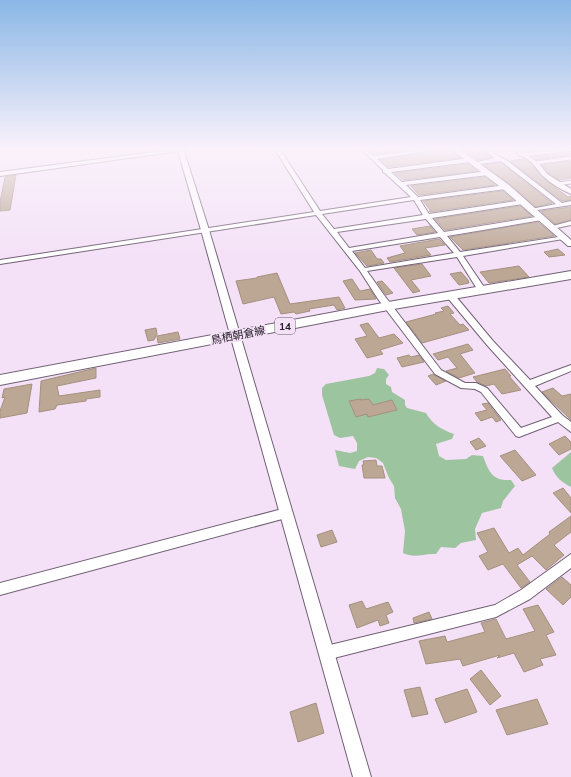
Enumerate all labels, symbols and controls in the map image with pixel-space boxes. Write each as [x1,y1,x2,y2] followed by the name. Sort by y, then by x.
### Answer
[275,318,295,334] road number: 14
[210,323,266,347] street label: 鳥栖朝倉線

